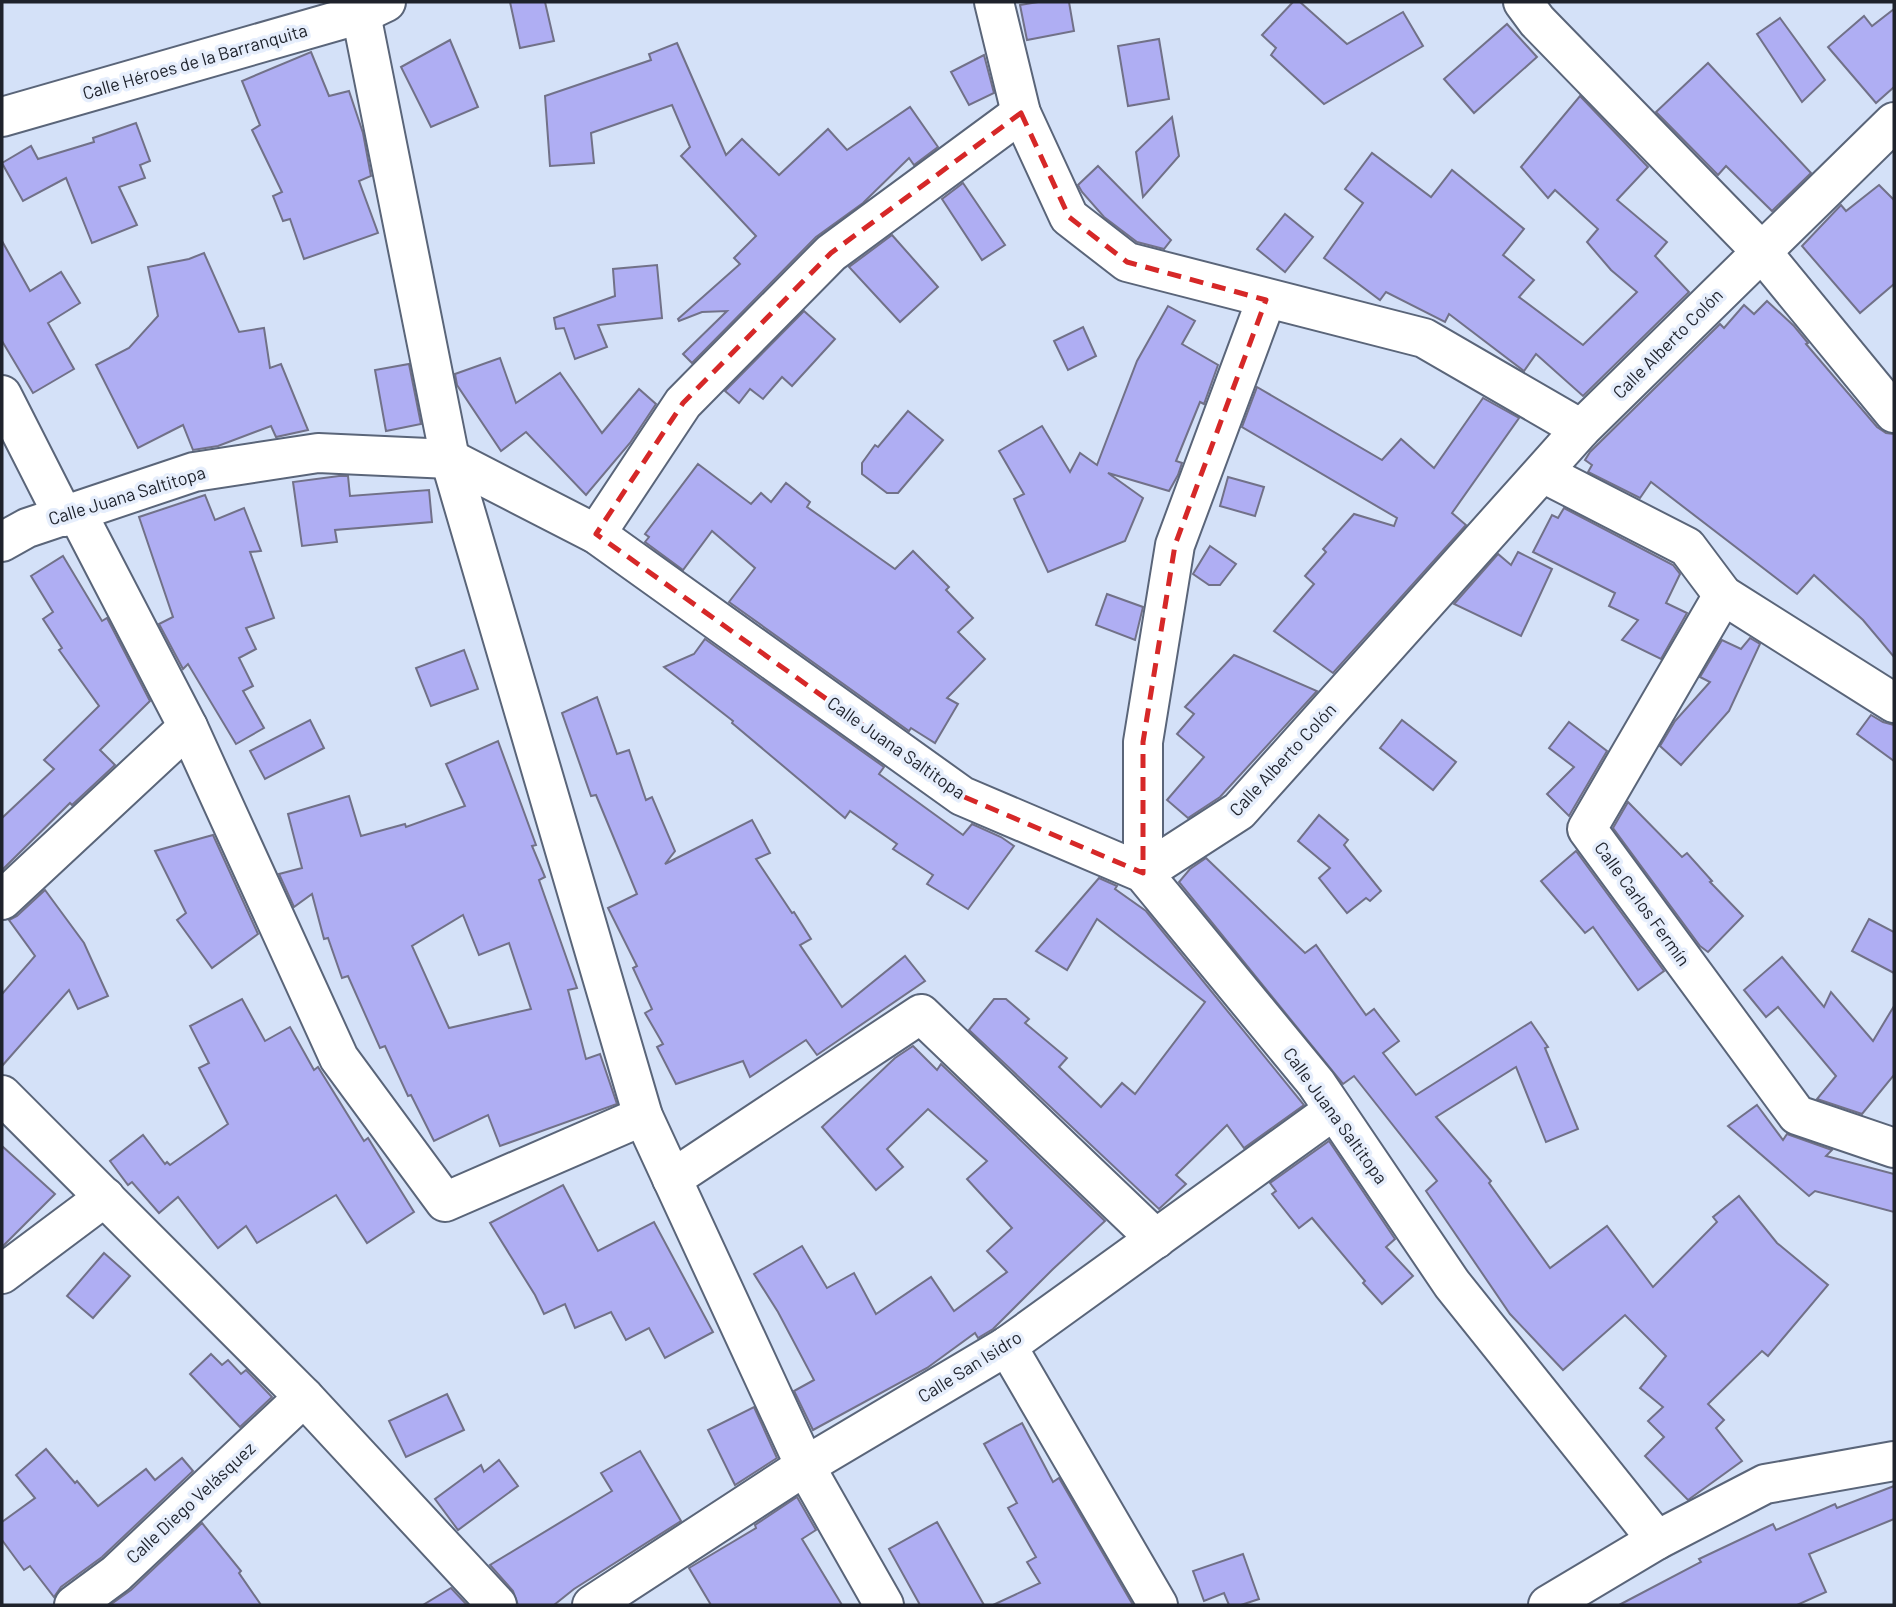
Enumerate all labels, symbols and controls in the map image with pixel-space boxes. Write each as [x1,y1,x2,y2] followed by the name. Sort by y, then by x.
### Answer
[80,18,310,104] street label: Calle Héroes de la Barranquita
[1608,284,1727,403] street label: Calle Alberto Colón
[45,461,208,529] street label: Calle Juana Saltitopa
[823,691,970,803] street label: Calle Juana Saltitopa
[1224,698,1340,820] street label: Calle Alberto Colón
[1590,837,1695,970] street label: Calle Carlos Fermín
[1279,1043,1393,1188] street label: Calle Juana Saltitopa
[913,1325,1026,1407] street label: Calle San Isidro
[121,1437,259,1568] street label: Calle Diego Velásquez

